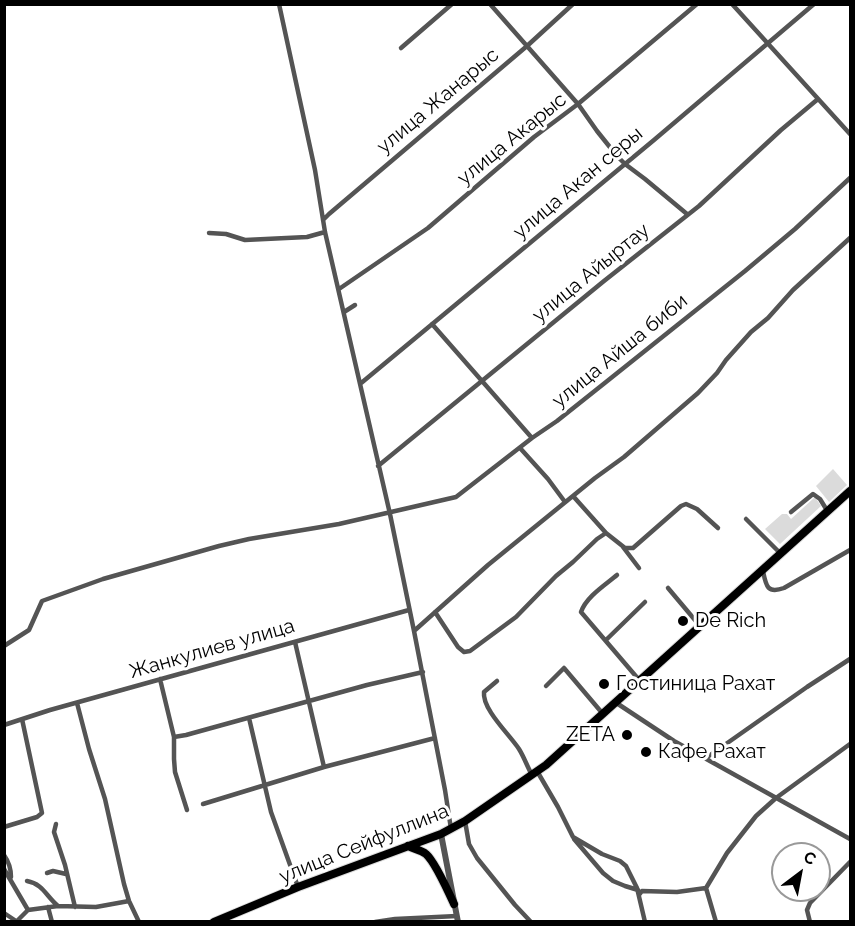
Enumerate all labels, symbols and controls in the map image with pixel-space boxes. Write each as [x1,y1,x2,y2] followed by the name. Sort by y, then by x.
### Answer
[372,43,504,159] street label: улица Жанарыс
[453,88,571,190] street label: улица Акарыс
[508,122,648,244] street label: улица Акан серы
[528,218,654,328] street label: улица Айыртау
[548,289,692,413] street label: улица Айша биби
[695,609,766,633] place label: De Rich
[127,614,297,684] street label: Жанкулиев улица
[676,614,690,628] marker: De Rich
[616,672,775,696] place label: Гостиница Рахат
[597,677,611,691] marker: Гостиница Рахат
[566,723,615,747] place label: ZETA
[620,728,634,742] marker: ZETA
[658,740,766,764] place label: Кафе Рахат
[639,745,653,759] marker: Кафе Рахат
[276,799,452,889] street label: улица Сейфуллина
[771,842,831,902] north arrow
[800,847,819,869] text: С

